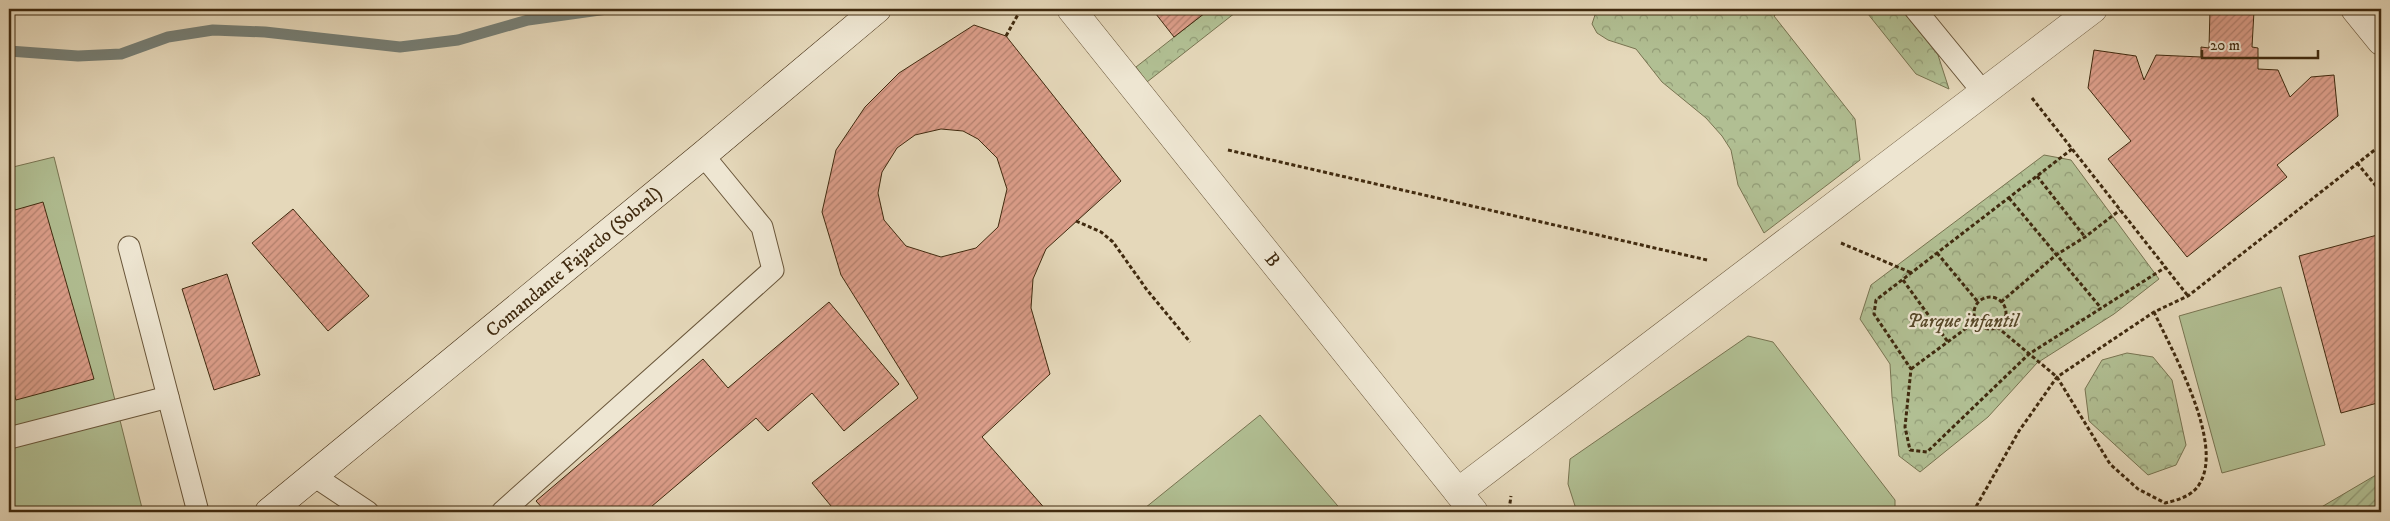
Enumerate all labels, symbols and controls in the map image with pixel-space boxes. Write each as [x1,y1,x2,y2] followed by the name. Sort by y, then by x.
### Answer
[2202,28,2319,60] scale bar
[2210,36,2240,55] text: 20 m
[481,182,667,342] street label: Comandante Fajardo (Sobral)
[1259,248,1285,272] street label: B
[1907,310,2021,334] park label: Parque infantil

